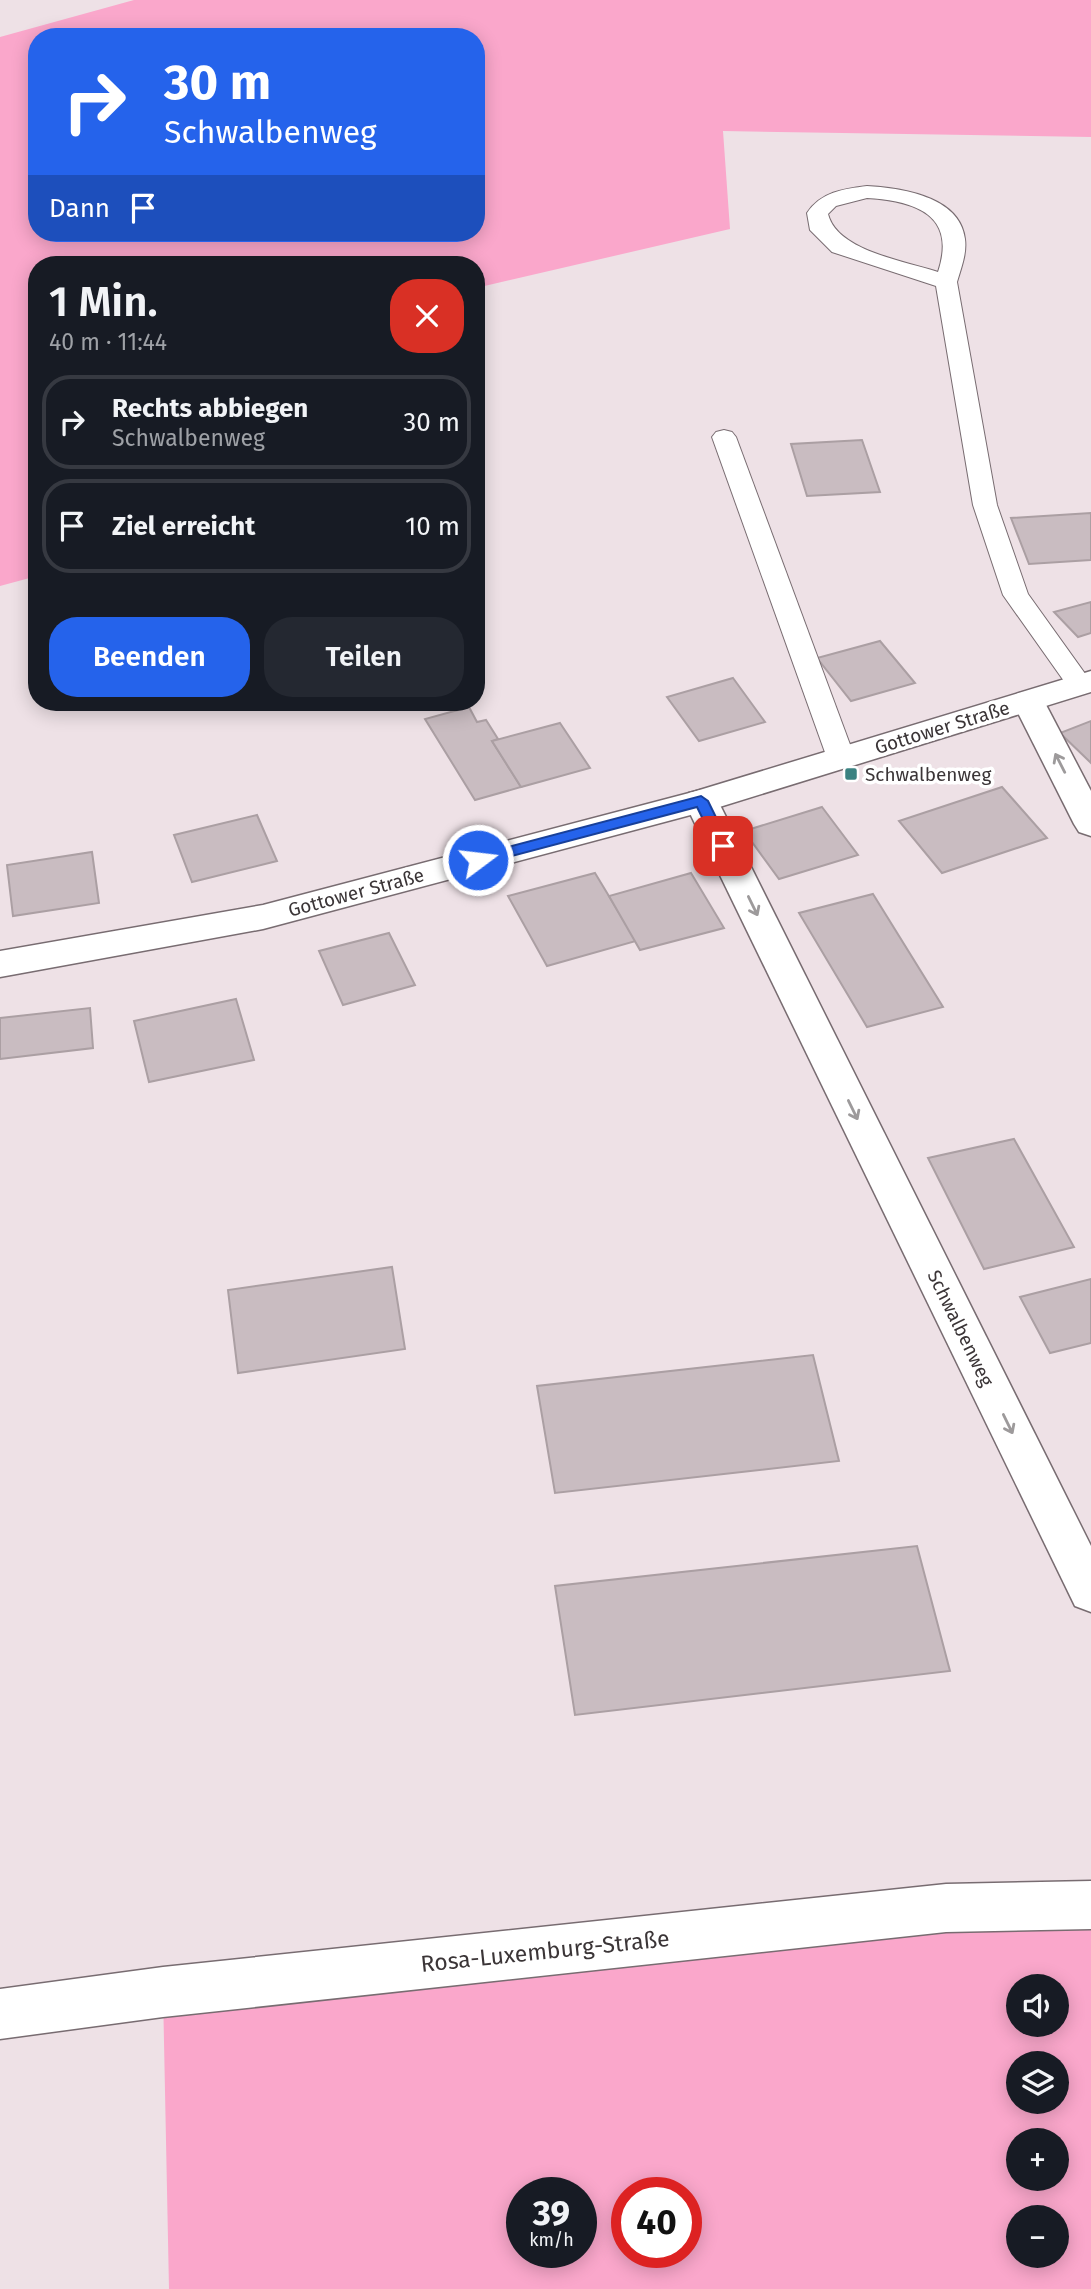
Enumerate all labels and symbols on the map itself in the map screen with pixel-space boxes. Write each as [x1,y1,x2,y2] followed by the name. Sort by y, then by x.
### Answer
[872,696,1012,759] street label: Gottower Straße
[1053,753,1066,774] one-way arrow
[865,763,991,786] place label: Schwalbenweg
[843,766,859,782] marker: Schwalbenweg
[693,816,753,876] pin
[441,823,515,897] position arrow
[286,863,427,922] street label: Gottower Straße
[746,895,760,916] one-way arrow
[847,1099,861,1120] one-way arrow
[923,1266,999,1390] street label: Schwalbenweg
[1001,1413,1015,1434] one-way arrow
[419,1924,671,1978] street label: Rosa-Luxemburg-Straße
[611,2177,702,2268] speed limit sign: 40

